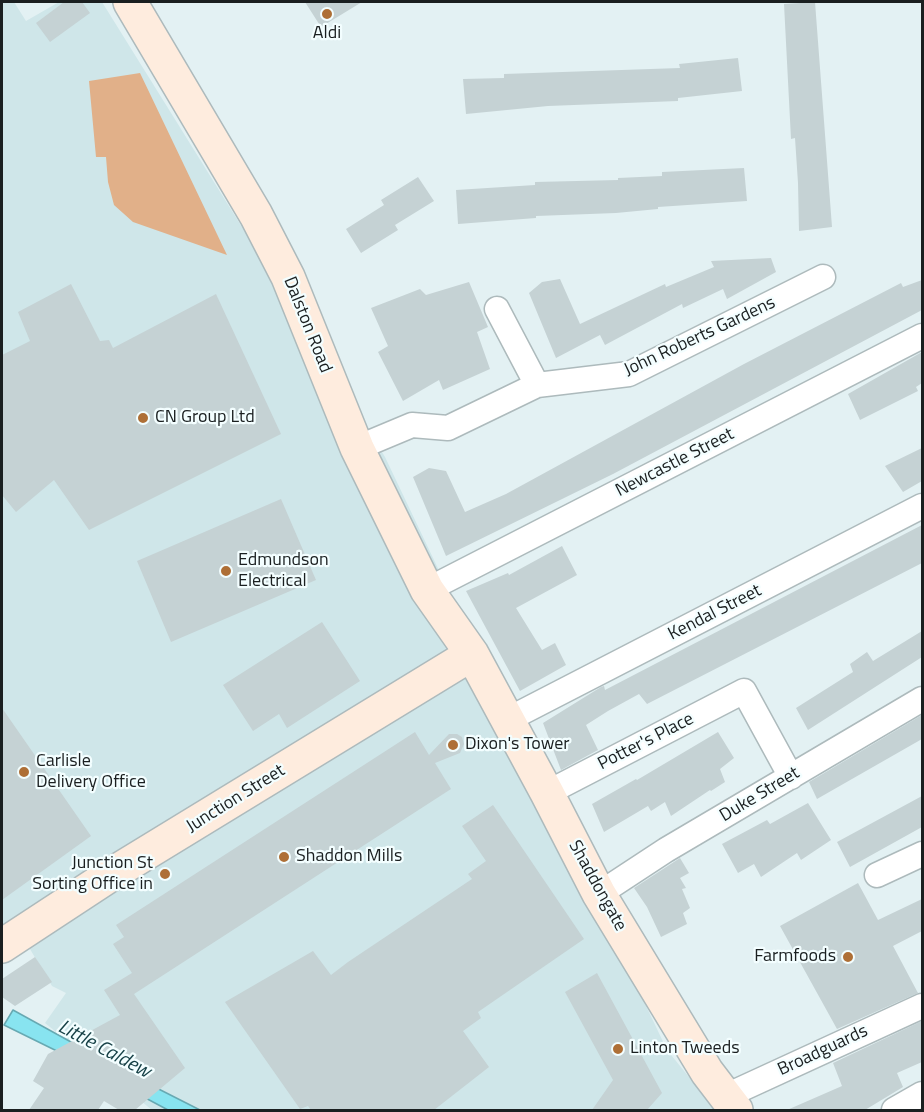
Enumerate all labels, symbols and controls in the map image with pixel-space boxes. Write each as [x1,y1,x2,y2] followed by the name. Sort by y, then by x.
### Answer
[320,7,334,21] marker: Aldi
[313,23,341,45] place label: Aldi
[278,274,336,376] street label: Dalston Road
[621,292,779,382] street label: John Roberts Gardens
[155,407,255,429] place label: CN Group Ltd
[136,411,150,425] marker: CN Group Ltd
[612,424,738,502] street label: Newcastle Street
[238,550,329,592] place label: Edmundson Electrical
[219,564,233,578] marker: Edmundson Electrical
[665,580,765,646] street label: Kendal Street
[594,709,698,775] street label: Potter's Place
[465,734,570,756] place label: Dixon's Tower
[446,738,460,752] marker: Dixon's Tower
[36,751,146,794] place label: Carlisle Delivery Office
[183,760,289,838] street label: Junction Street
[716,763,804,827] street label: Duke Street
[17,765,31,779] marker: Carlisle Delivery Office
[563,837,631,935] street label: Shaddongate
[296,846,402,868] place label: Shaddon Mills
[277,850,291,864] marker: Shaddon Mills
[32,853,153,896] place label: Junction St Sorting Office in
[158,867,172,881] marker: Junction St Sorting Office in
[754,946,836,968] place label: Farmfoods
[841,950,855,964] marker: Farmfoods
[54,1016,154,1084] water label: Little Caldew
[775,1021,871,1081] street label: Broadguards
[630,1038,740,1060] place label: Linton Tweeds
[611,1042,625,1056] marker: Linton Tweeds

